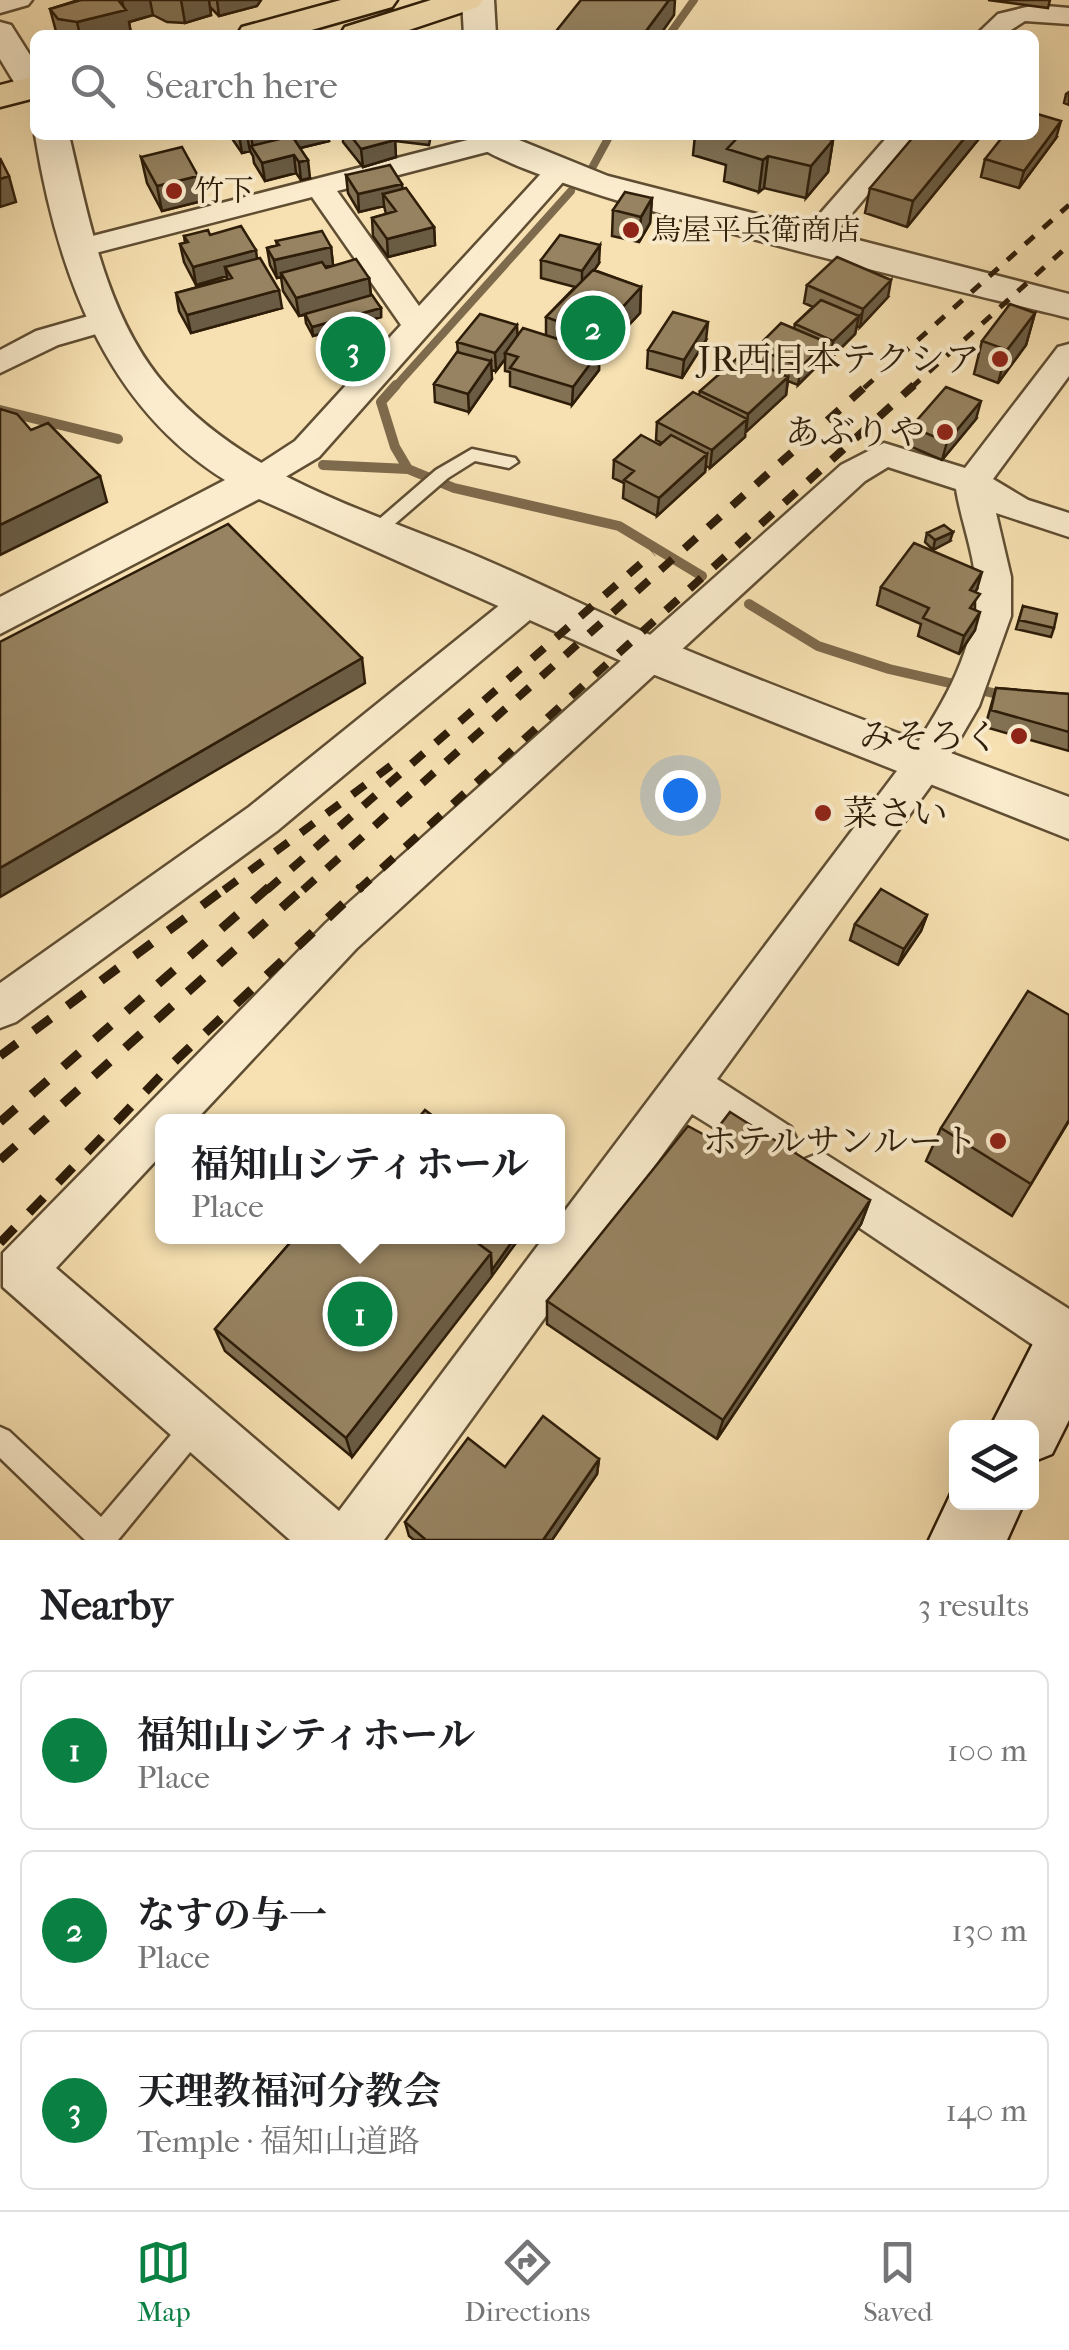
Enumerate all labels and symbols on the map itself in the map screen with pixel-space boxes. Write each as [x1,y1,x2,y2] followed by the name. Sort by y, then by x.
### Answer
[194,174,254,209] place label: 竹下
[163,180,185,202] marker: 竹下
[651,213,861,248] place label: 鳥屋平兵衛商店
[620,219,642,241] marker: 鳥屋平兵衛商店
[560,290,626,366] pin: 2
[320,312,386,386] pin: 3
[695,339,980,380] place label: JR西日本テクシア
[989,348,1011,370] marker: JR西日本テクシア
[785,412,925,453] place label: あぶりや
[934,421,956,443] marker: あぶりや
[859,716,999,757] place label: みそろく
[1008,725,1030,747] marker: みそろく
[655,770,706,821] your location
[843,793,948,834] place label: 菜さい
[812,802,834,824] marker: 菜さい
[702,1121,978,1162] place label: ホテルサンルート
[987,1130,1009,1152] marker: ホテルサンルート
[328,1276,392,1352] pin: 1

